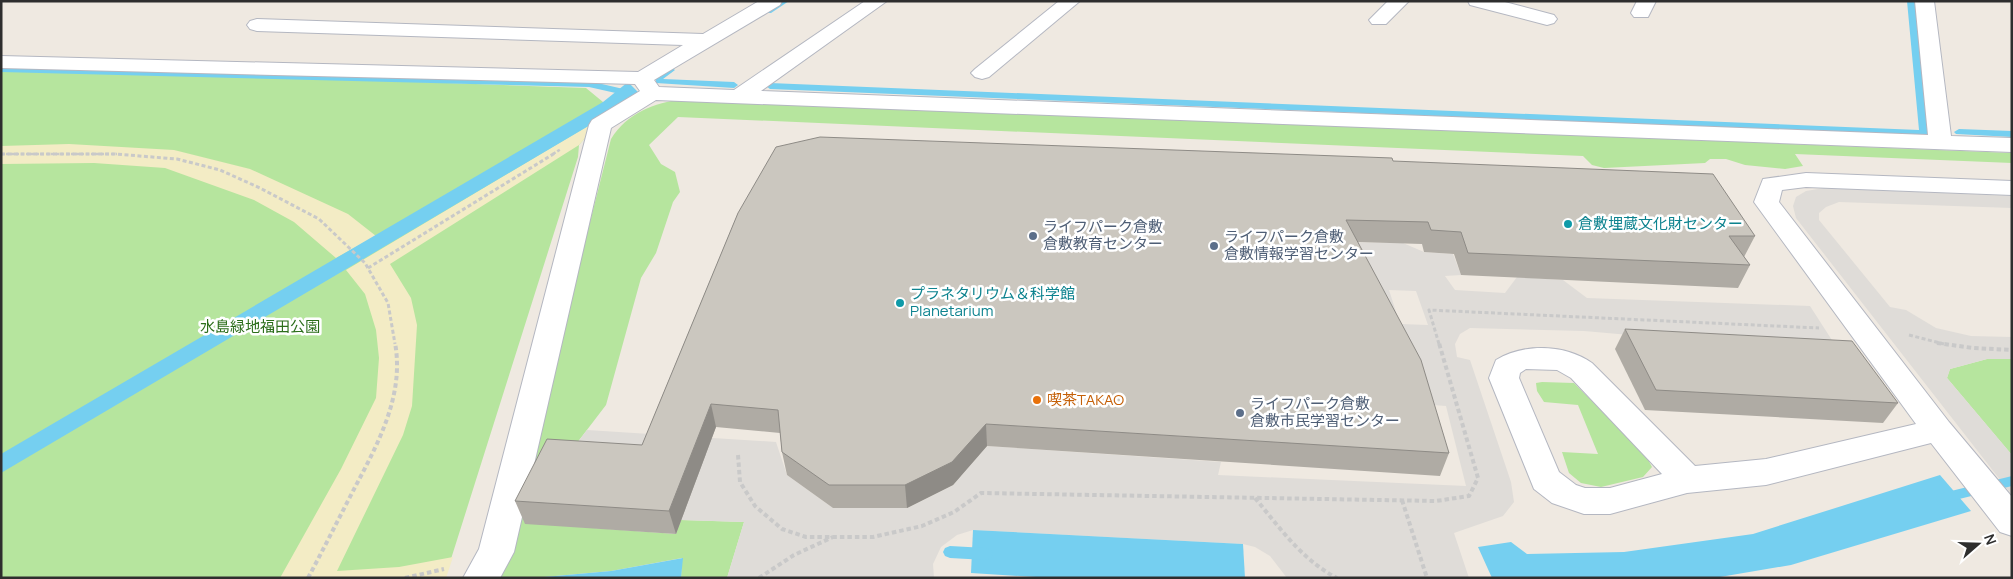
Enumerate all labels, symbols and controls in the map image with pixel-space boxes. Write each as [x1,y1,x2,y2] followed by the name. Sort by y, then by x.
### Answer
[1578,213,1743,234] place label: 倉敷埋蔵文化財センター
[1043,216,1163,254] place label: ライフパーク倉敷 倉敷教育センター
[1562,218,1574,230] marker: 倉敷埋蔵文化財センター
[1224,226,1374,264] place label: ライフパーク倉敷 倉敷情報学習センター
[1027,230,1039,242] marker: ライフパーク倉敷 倉敷教育センター
[1208,240,1220,252] marker: ライフパーク倉敷 倉敷情報学習センター
[910,283,1075,321] place label: プラネタリウム＆科学館 Planetarium
[894,297,906,309] marker: プラネタリウム＆科学館 Planetarium
[200,316,320,337] park label: 水島緑地福田公園
[1047,389,1124,410] place label: 喫茶TAKAO
[1250,393,1400,431] place label: ライフパーク倉敷 倉敷市民学習センター
[1031,394,1043,406] marker: 喫茶TAKAO
[1234,407,1246,419] marker: ライフパーク倉敷 倉敷市民学習センター
[1953,519,2003,569] north arrow
[1980,531,2001,547] text: N

